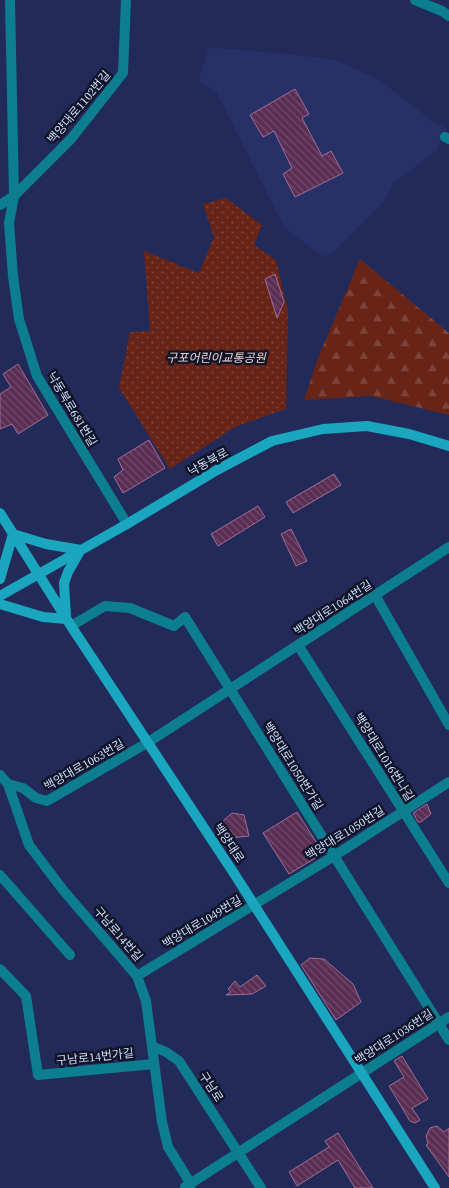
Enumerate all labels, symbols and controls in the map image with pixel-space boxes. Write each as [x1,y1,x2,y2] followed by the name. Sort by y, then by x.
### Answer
[44,67,114,147] street label: 백양대로1102번길
[166,350,267,366] park label: 구포어린이교통공원
[43,369,101,449] street label: 낙동북로681번길
[185,444,231,480] street label: 낙동북로
[291,577,375,639] street label: 백양대로1064번길
[350,710,418,804] street label: 백양대로1016번나길
[259,719,327,813] street label: 백양대로1050번가길
[41,736,127,794] street label: 백양대로1063번길
[302,802,388,864] street label: 백양대로1050번길
[210,820,248,866] street label: 백양대로
[159,892,245,952] street label: 백양대로1049번길
[90,903,146,965] street label: 구남로14번길
[352,1006,436,1068] street label: 백양대로1036번길
[55,1045,135,1069] street label: 구남로14번가길
[195,1069,227,1105] street label: 구남로

